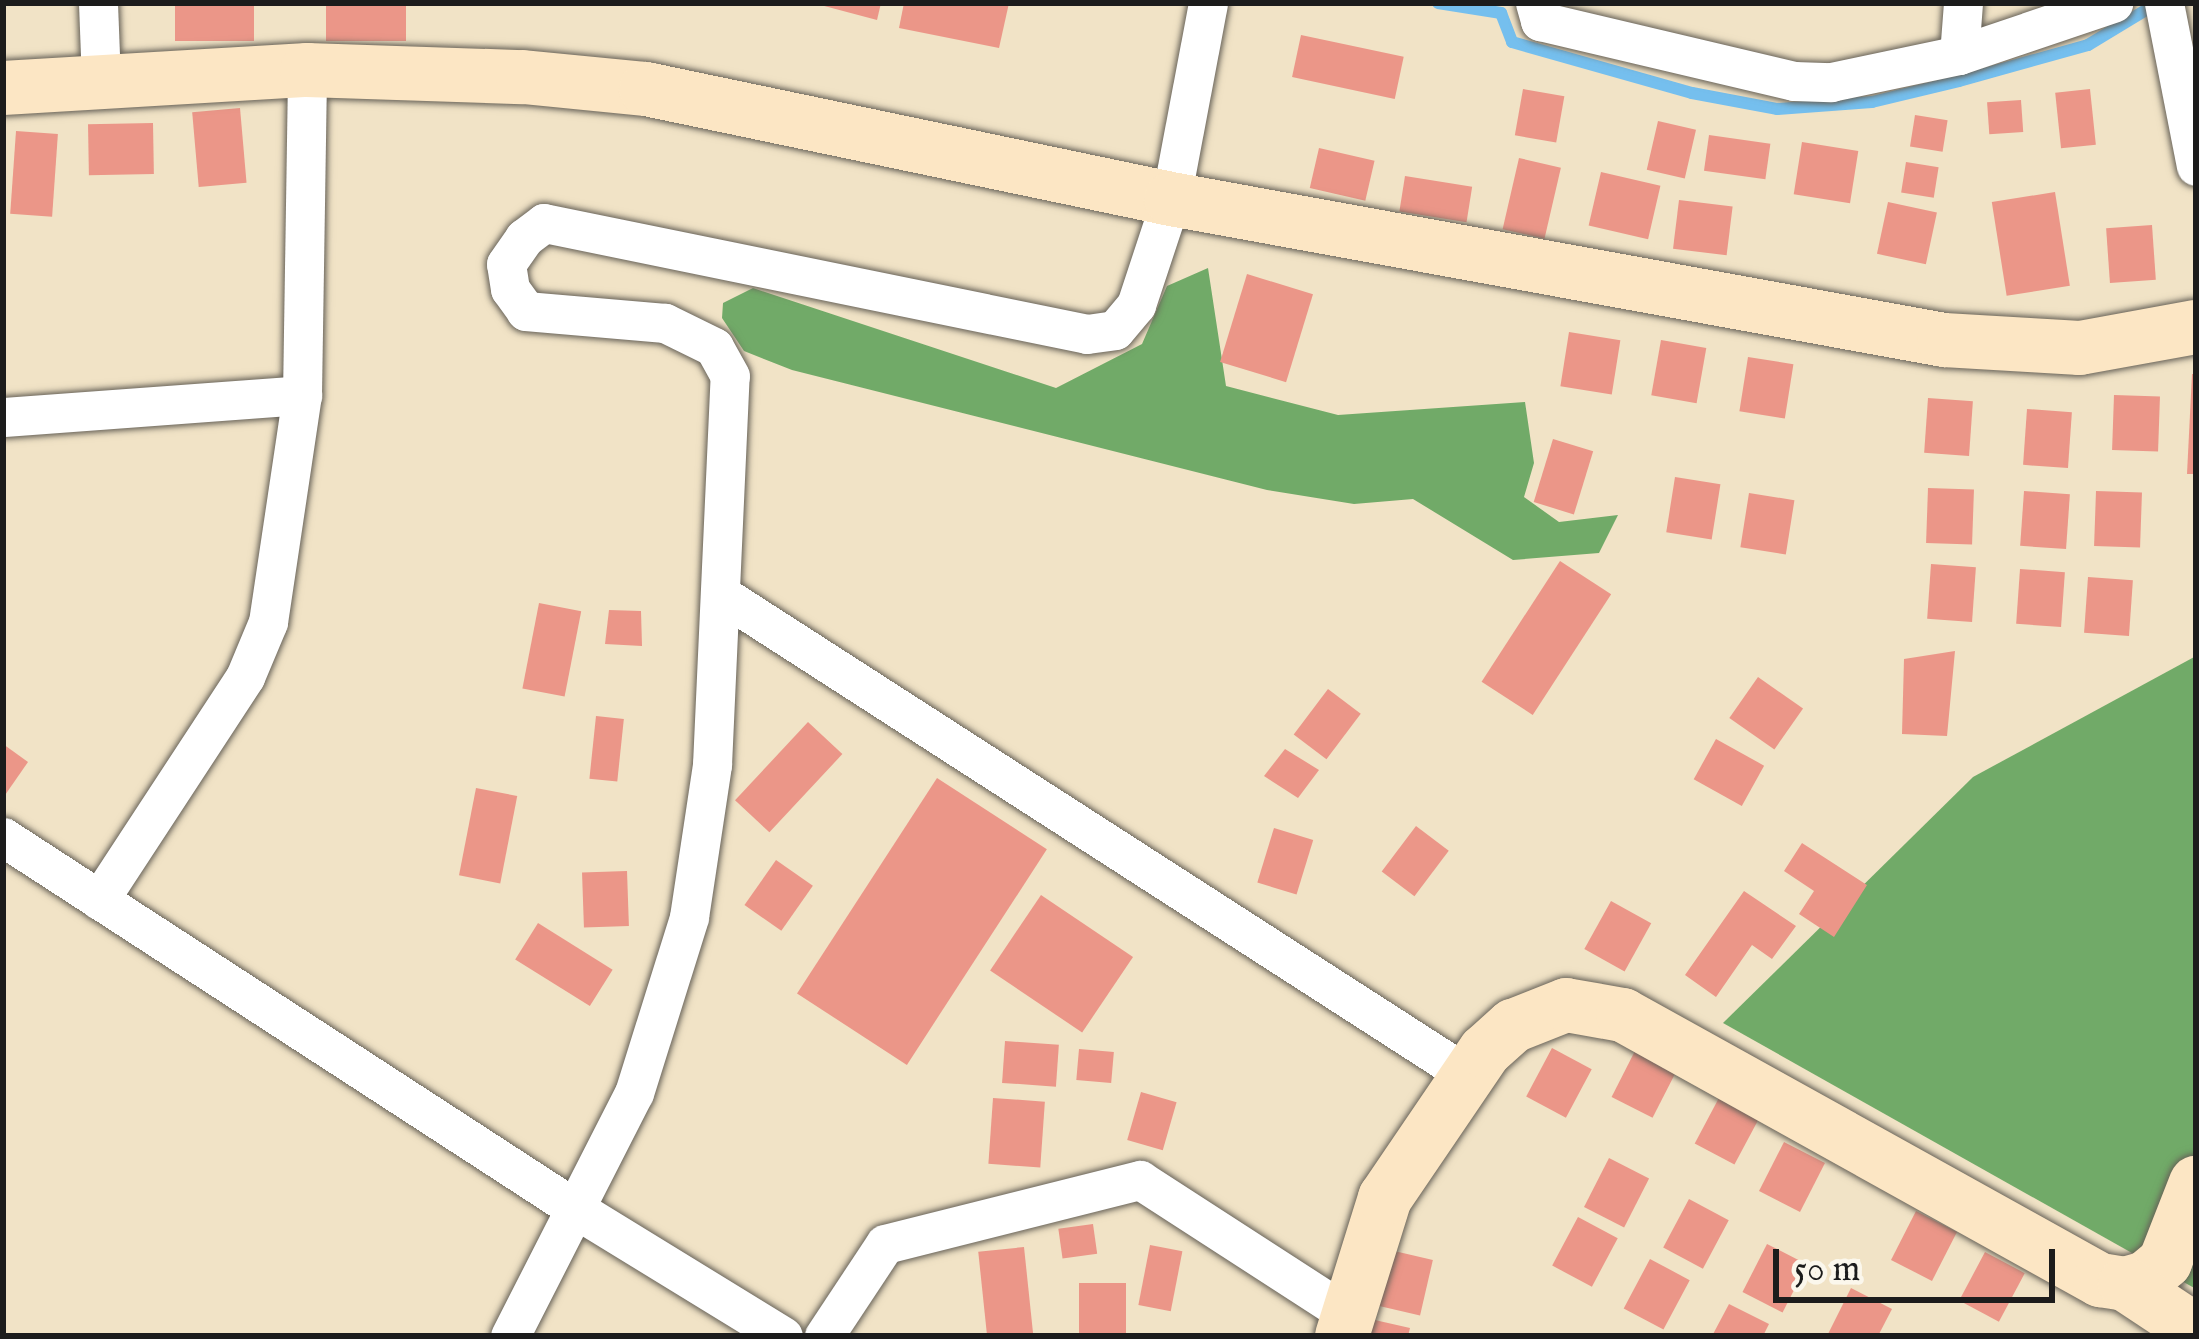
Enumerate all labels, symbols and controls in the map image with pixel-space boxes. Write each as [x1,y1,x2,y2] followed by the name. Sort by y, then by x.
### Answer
[1779,1225,2061,1299] scale bar
[1794,1247,1860,1293] text: 50 m

